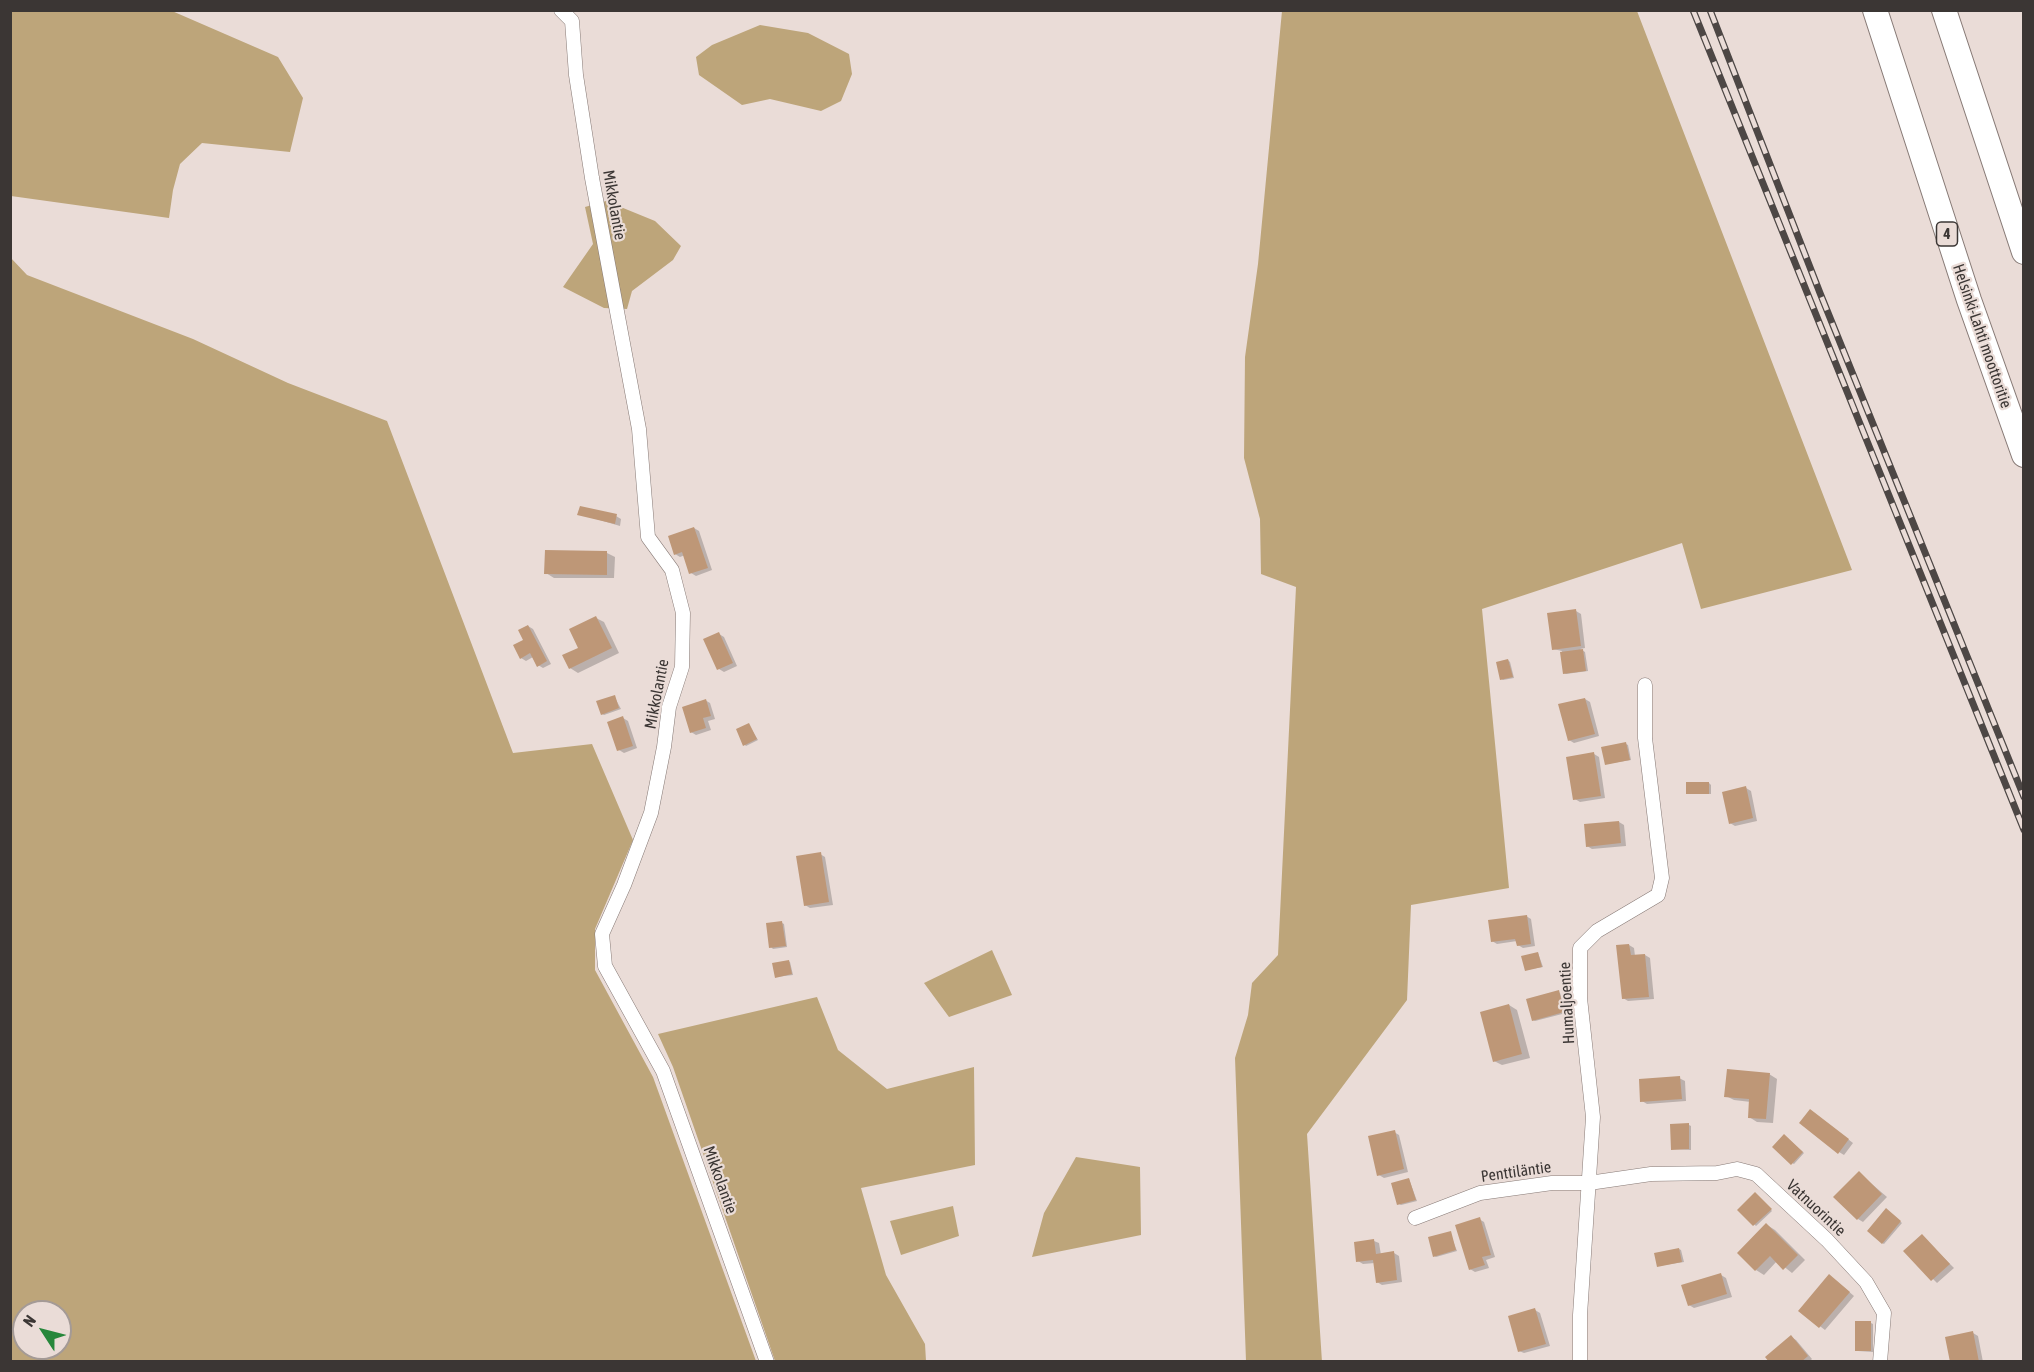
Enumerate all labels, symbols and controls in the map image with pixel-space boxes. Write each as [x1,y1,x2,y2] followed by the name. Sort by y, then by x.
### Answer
[598,169,630,241] street label: Mikkolantie
[1936,222,1958,246] road number: 4
[1948,261,2016,411] street label: Helsinki-Lahti moottoritie
[641,657,673,731] street label: Mikkolantie
[1555,962,1579,1044] street label: Humaljoentie
[699,1144,741,1216] street label: Mikkolantie
[1480,1158,1552,1186] street label: Penttiläntie
[1782,1176,1850,1240] street label: Vatnuorintie
[12,1300,72,1360] north arrow
[19,1311,39,1330] text: N

